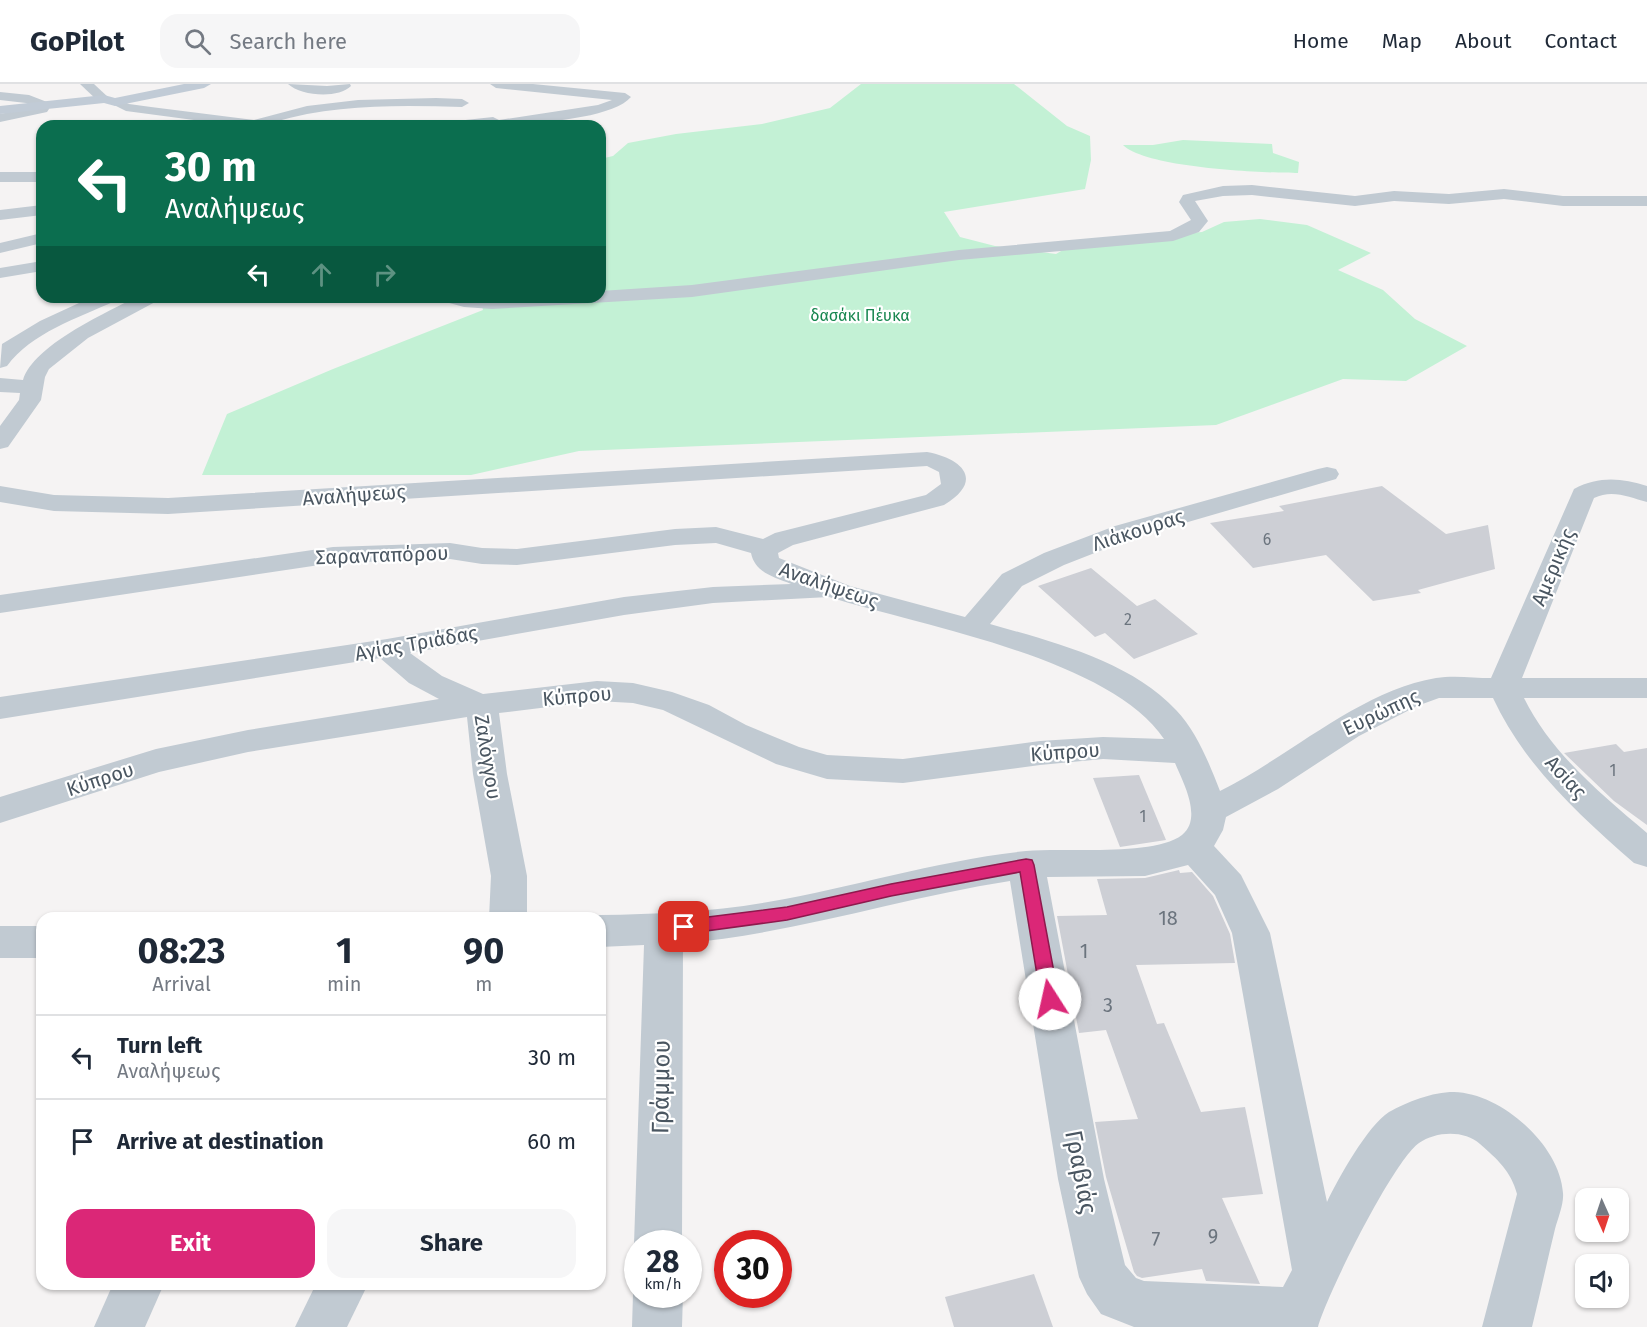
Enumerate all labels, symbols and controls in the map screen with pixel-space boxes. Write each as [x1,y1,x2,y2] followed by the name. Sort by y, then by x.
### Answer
[160,14,580,68] search box
[30,25,124,58] text: GoPilot
[181,25,214,58] icon: search
[229,28,347,55] text: Search here
[1293,28,1349,54] text: Home
[1382,28,1422,54] text: Map
[1455,28,1512,54] text: About
[1545,28,1617,54] text: Contact
[165,142,257,192] text: 30 m
[66,144,144,222] icon: left
[165,193,304,225] text: Αναλήψεως
[242,258,275,291] icon: left
[305,258,338,291] icon: ahead
[368,258,401,291] icon: right
[810,306,910,325] park label: δασάκι Πέυκα
[302,479,406,511] street label: Αναλήψεως
[1089,504,1187,556] street label: Λιάκουρας
[1526,525,1580,609] street label: Αμερικής
[1263,530,1271,549] house number: 6
[315,541,449,569] street label: Σαρανταπόρου
[776,557,882,613] street label: Αναλήψεως
[1124,610,1132,629] house number: 2
[353,620,479,666] street label: Αγίας Τριάδας
[541,681,613,711] street label: Κύπρου
[1339,684,1423,740] street label: Ευρώπης
[469,713,507,801] street label: Ζαλόγγου
[1030,738,1100,766] street label: Κύπρου
[1540,751,1592,803] street label: Ασίας
[63,757,137,801] street label: Κύπρου
[1610,761,1616,780] house number: 1
[1140,807,1146,826] house number: 1
[658,901,709,952] pin
[1158,906,1178,930] house number: 18
[667,910,700,943] icon: arrive
[138,929,225,973] text: 08:23
[336,929,353,973] text: 1
[463,929,504,973] text: 90
[1080,939,1088,963] house number: 1
[1018,967,1082,1031] position arrow
[152,972,211,996] text: Arrival
[327,972,362,996] text: min
[475,972,492,996] text: m
[1103,993,1113,1017] house number: 3
[117,1032,202,1059] text: Turn left
[646,1040,676,1134] street label: Γράμμου
[66,1041,99,1074] icon: left
[528,1044,576,1071] text: 30 m
[117,1059,220,1083] text: Αναλήψεως
[66,1125,99,1158] icon: arrive
[117,1128,324,1155] text: Arrive at destination
[527,1128,576,1155] text: 60 m
[1059,1128,1103,1216] street label: Γραβιάς
[1575,1188,1629,1242] north arrow
[1575,1188,1629,1308] map controls
[66,1209,315,1278] button: Exit
[327,1209,576,1278] button: Share
[1208,1224,1218,1248] house number: 9
[1152,1227,1161,1251] house number: 7
[714,1230,792,1308] speed limit sign: 30
[647,1244,679,1280] text: 28
[1575,1254,1629,1308] button: sound
[644,1275,682,1293] text: km/h

